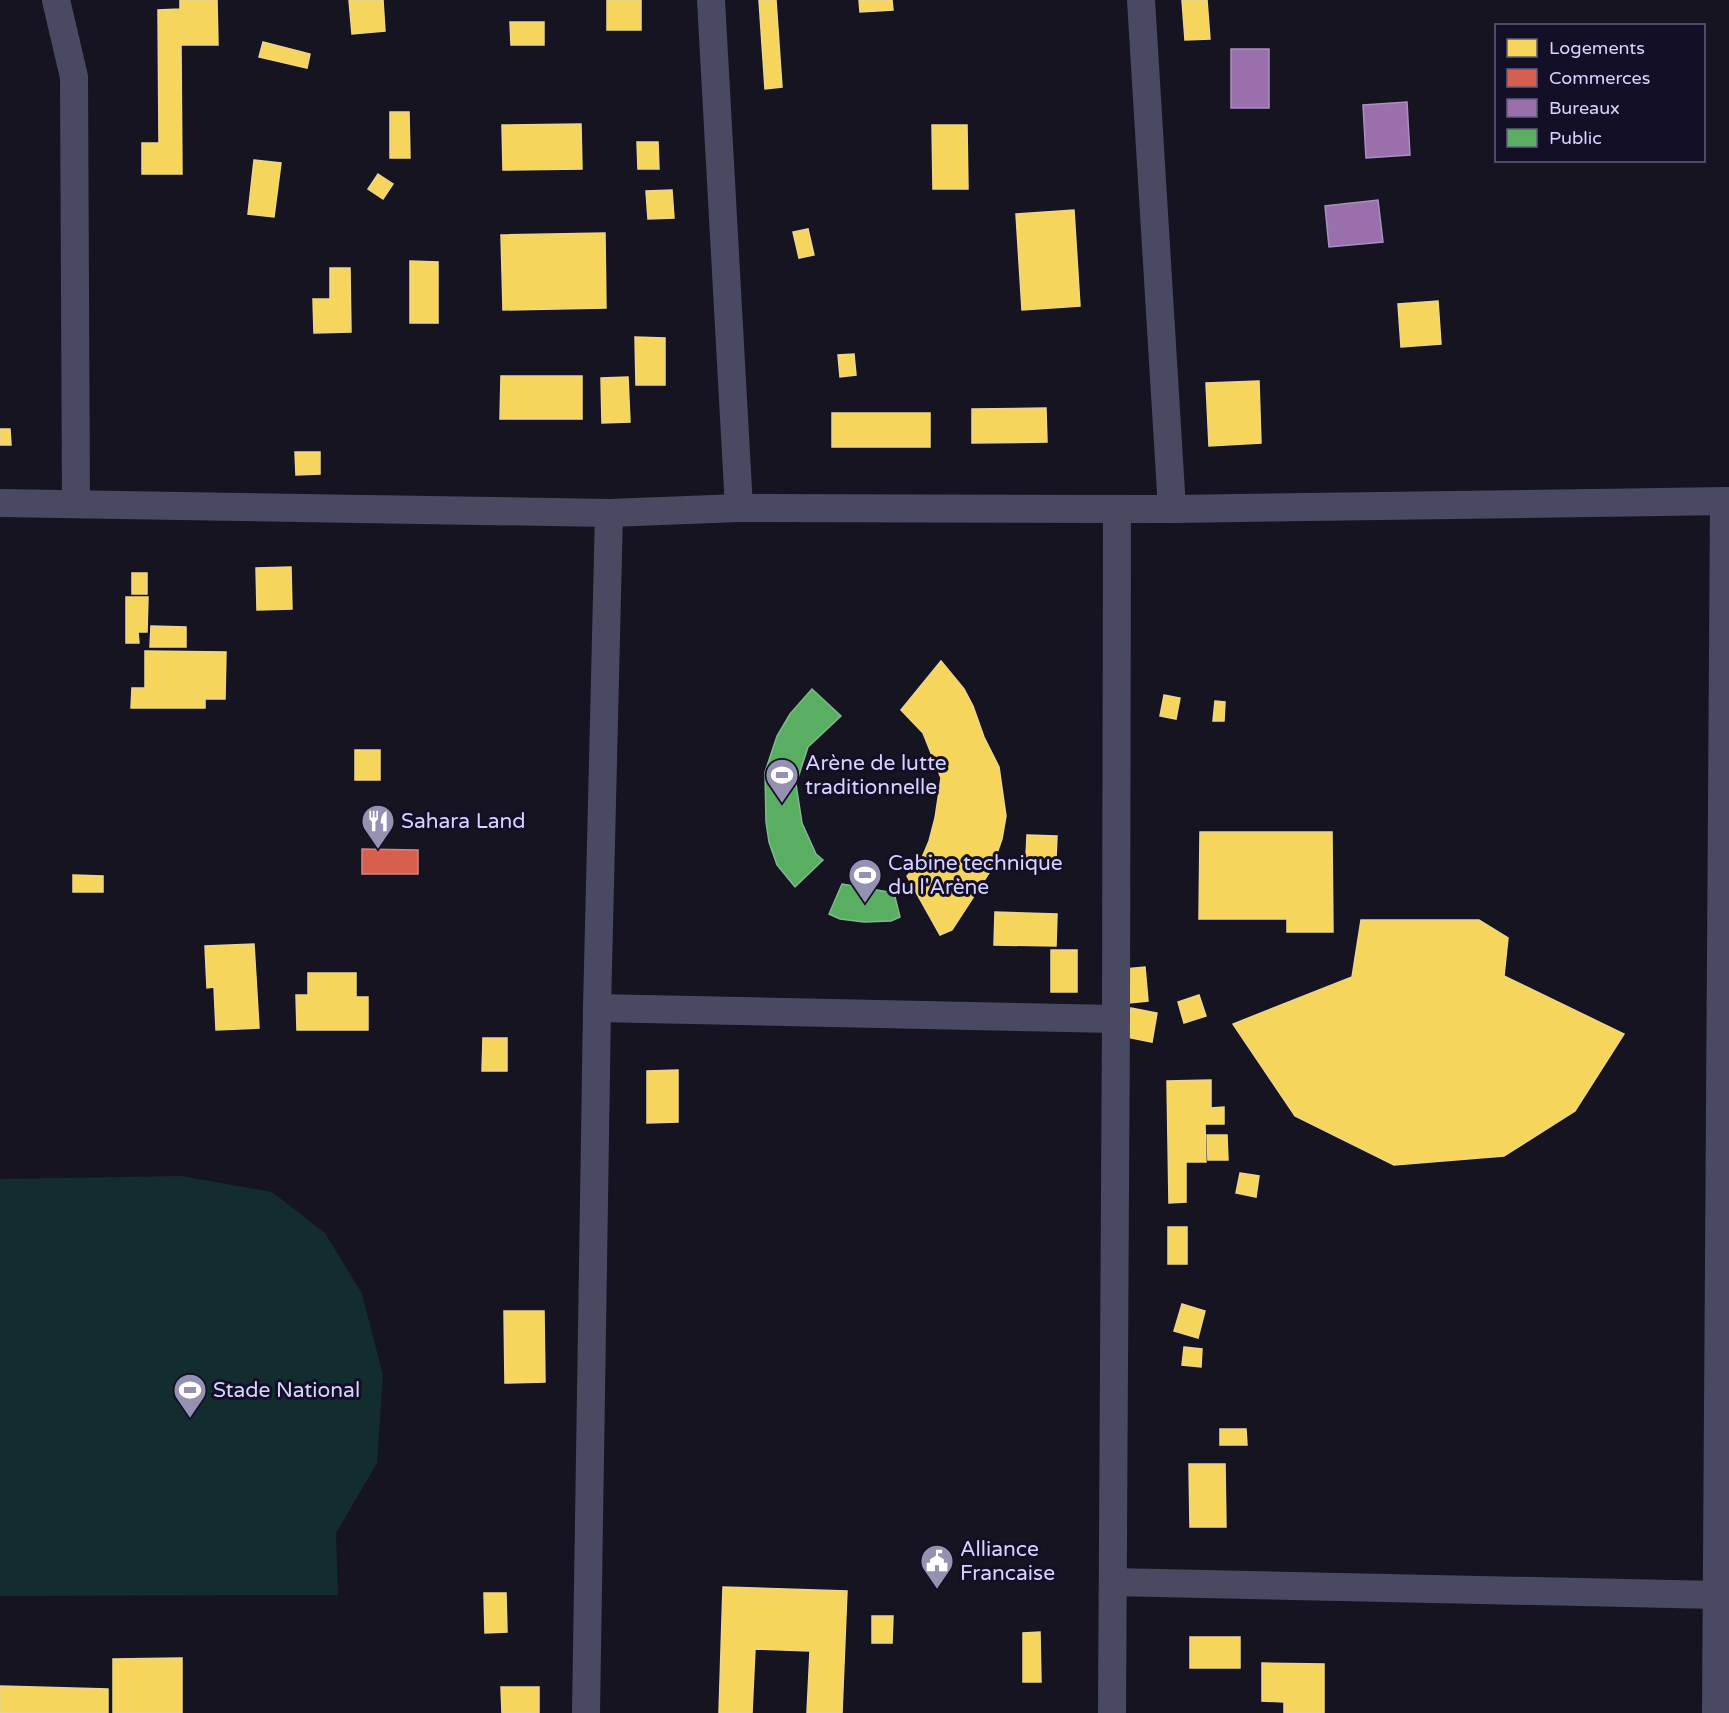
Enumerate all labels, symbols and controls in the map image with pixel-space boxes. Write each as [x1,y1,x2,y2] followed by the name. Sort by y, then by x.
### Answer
[1495,24,1705,162] legend
[1549,37,1645,59] text: Logements
[1549,67,1650,89] text: Commerces
[1549,97,1620,119] text: Bureaux
[1549,127,1602,149] text: Public
[805,751,947,800] place label: Arène de lutte traditionnelle
[764,757,800,804] sports icon: Arène de lutte traditionnelle
[360,803,396,850] restaurant icon: Sahara Land
[401,809,526,834] place label: Sahara Land
[888,851,1063,900] place label: Cabine technique du l'Arène
[847,857,883,904] sports icon: Cabine technique du l'Arène
[172,1372,208,1419] sports icon: Stade National
[213,1378,360,1403] place label: Stade National
[960,1537,1055,1586] place label: Alliance Francaise
[919,1543,955,1590] public building icon: Alliance Francaise

